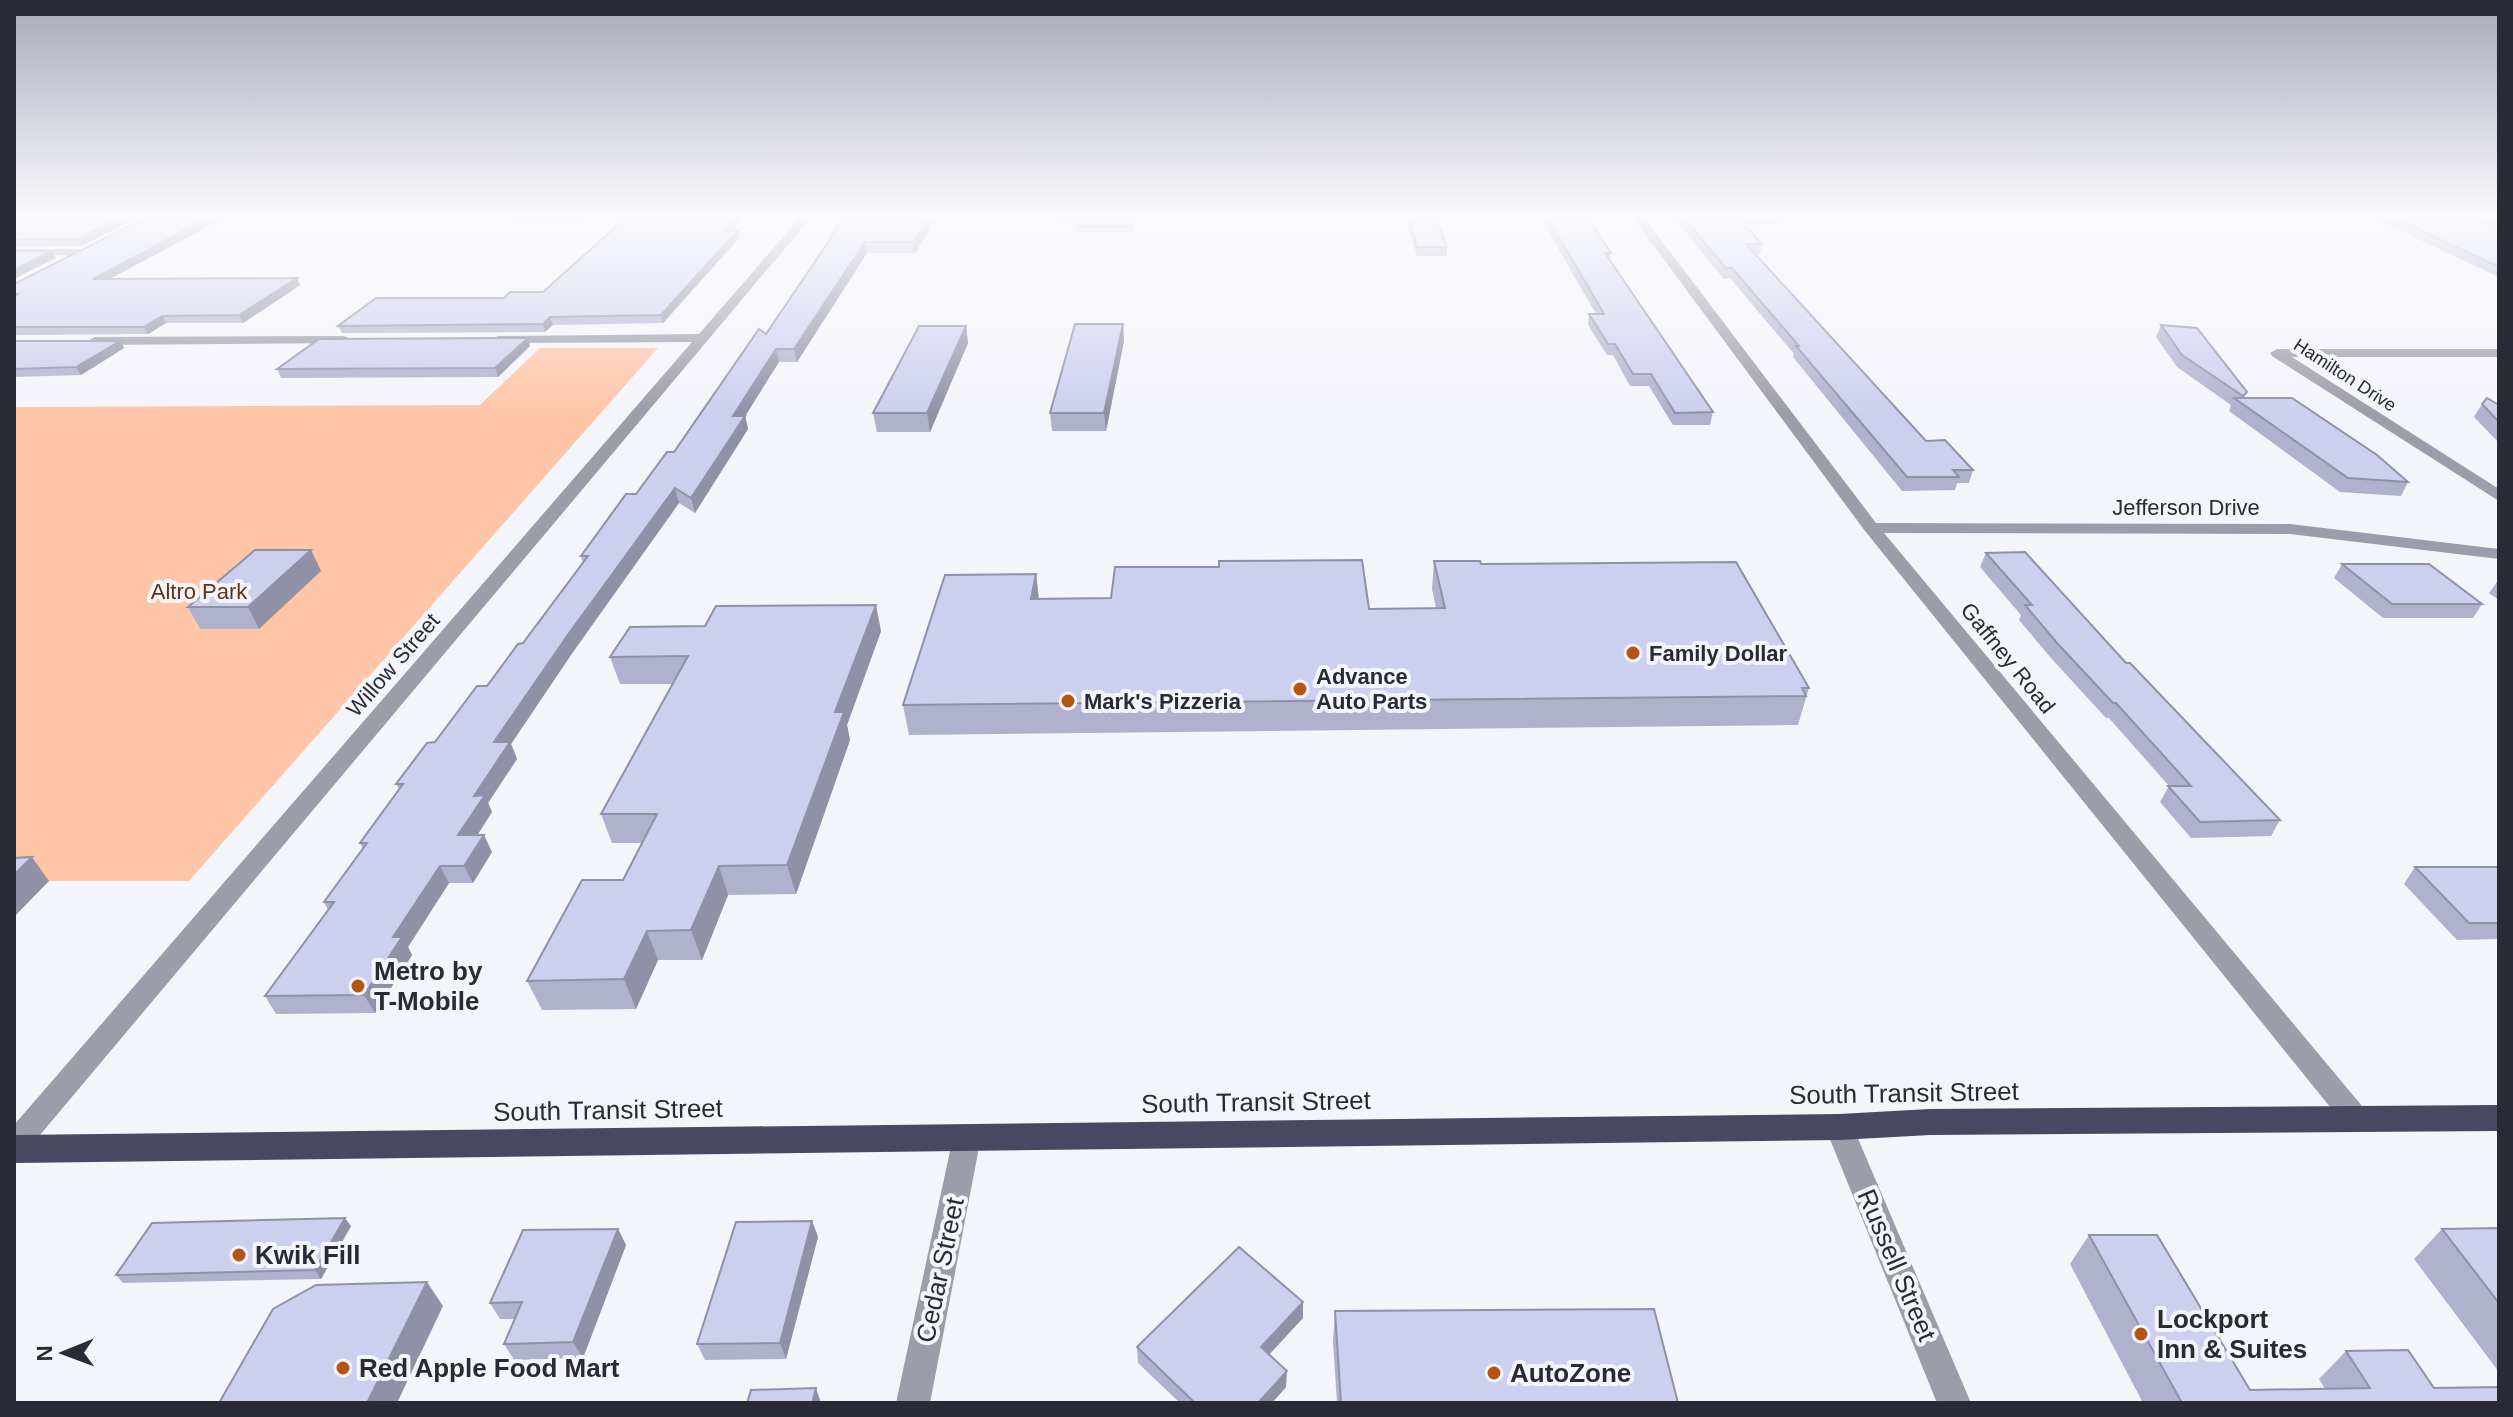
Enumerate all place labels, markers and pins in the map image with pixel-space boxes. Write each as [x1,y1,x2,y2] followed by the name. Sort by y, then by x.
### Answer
[1649,641,1788,666] place label: Family Dollar
[1624,644,1642,662] marker: Family Dollar
[1316,664,1427,714] place label: Advance Auto Parts
[1291,680,1309,698] marker: Advance Auto Parts
[1084,689,1242,714] place label: Mark's Pizzeria
[1059,692,1077,710] marker: Mark's Pizzeria
[374,956,483,1016] place label: Metro by T-Mobile
[349,977,367,995] marker: Metro by T-Mobile
[255,1240,360,1270] place label: Kwik Fill
[230,1246,248,1264] marker: Kwik Fill
[2157,1304,2307,1364] place label: Lockport Inn & Suites
[2132,1325,2150,1343] marker: Lockport Inn & Suites
[359,1353,620,1383] place label: Red Apple Food Mart
[1510,1358,1631,1388] place label: AutoZone
[334,1359,352,1377] marker: Red Apple Food Mart
[1485,1364,1503,1382] marker: AutoZone

